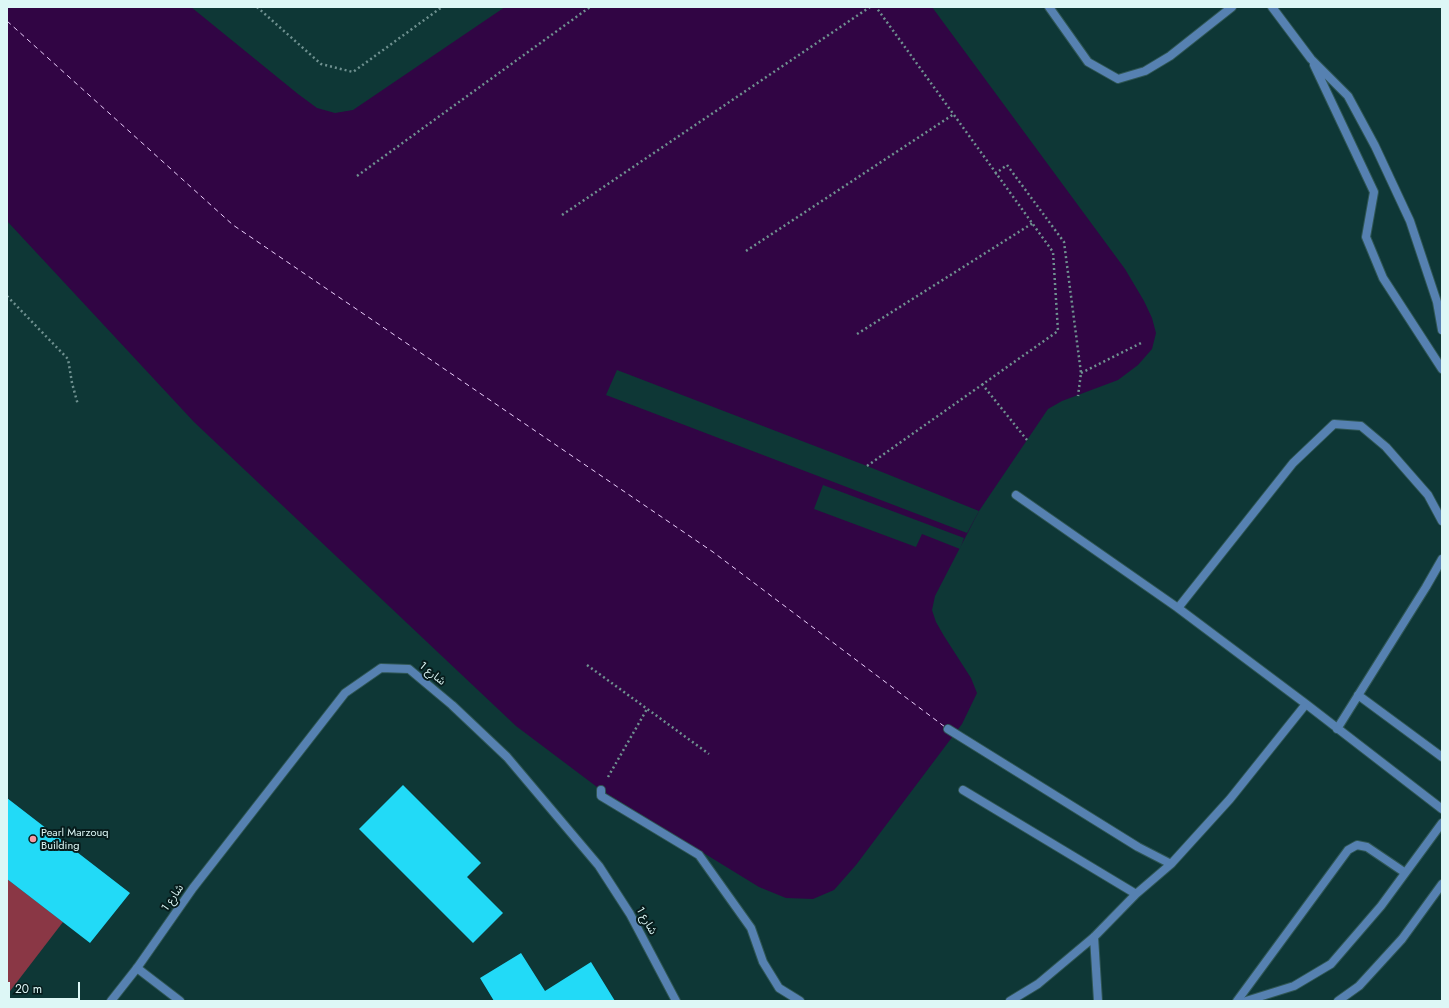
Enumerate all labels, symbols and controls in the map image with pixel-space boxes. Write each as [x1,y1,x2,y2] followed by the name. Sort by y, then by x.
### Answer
[416,660,448,688] street label: شارع 1
[41,826,109,852] place label: Pearl Marzouq Building
[28,834,38,844] marker: Pearl Marzouq Building
[159,882,187,914] street label: شارع 1
[633,905,659,937] street label: شارع 1
[10,974,82,1000] scale bar
[15,980,42,998] text: 20 m

